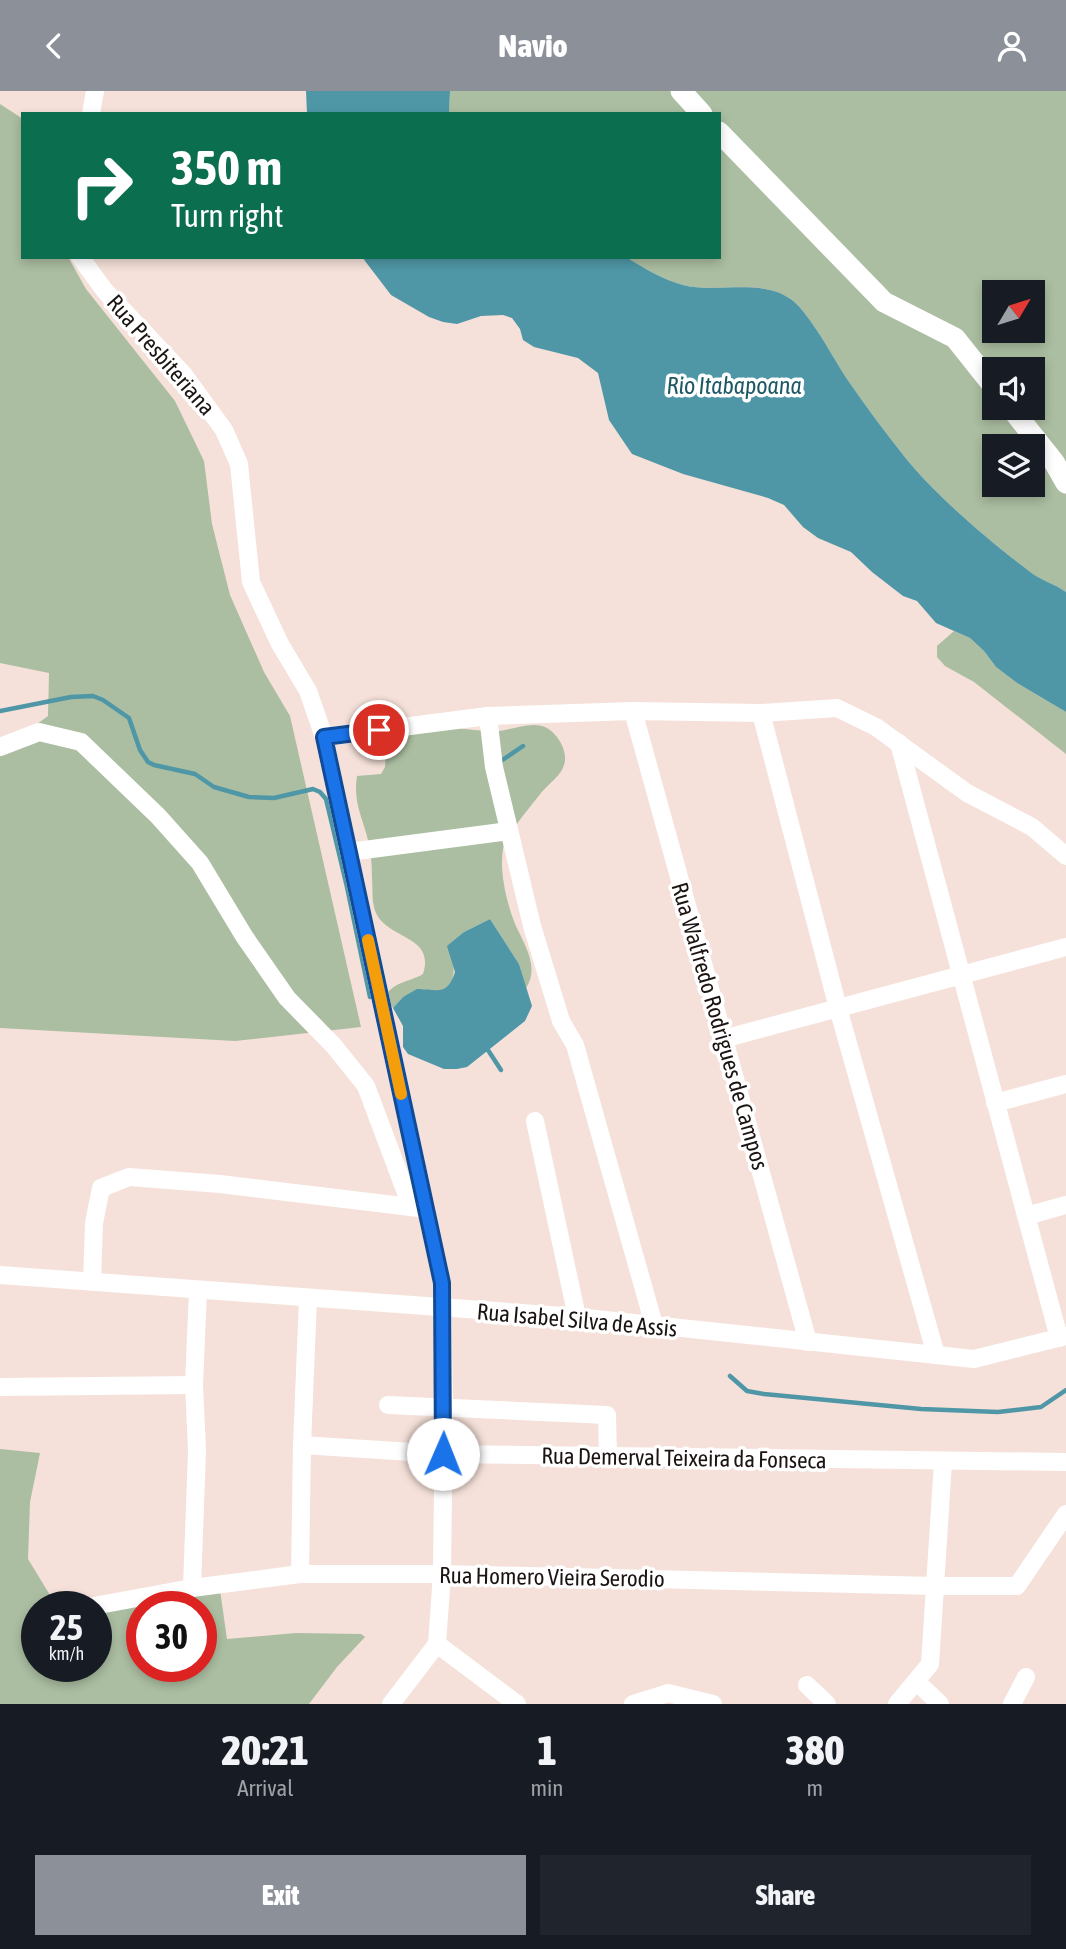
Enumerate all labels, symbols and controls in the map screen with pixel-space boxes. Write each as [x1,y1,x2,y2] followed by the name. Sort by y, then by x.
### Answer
[35,27,73,65] icon: back
[498,27,568,64] text: Navio
[993,27,1031,65] icon: person
[171,139,282,195] text: 350 m
[56,140,147,231] icon: right
[171,197,284,234] text: Turn right
[982,280,1045,343] north arrow
[982,280,1045,497] map controls
[102,290,220,420] street label: Rua Presbiteriana
[982,357,1045,420] button: sound
[666,372,802,399] water label: Rio Itabapoana
[982,434,1045,497] button: layers
[349,700,409,760] pin
[360,711,398,749] icon: arrive
[667,879,773,1173] street label: Rua Walfredo Rodrigues de Campos
[476,1298,678,1342] street label: Rua Isabel Silva de Assis
[406,1417,480,1491] position arrow
[541,1443,827,1473] street label: Rua Demerval Teixeira da Fonseca
[439,1562,665,1592] street label: Rua Homero Vieira Serodio
[126,1591,217,1682] speed limit sign: 30
[50,1607,83,1647] text: 25
[49,1643,84,1664] text: km/h
[222,1726,309,1774] text: 20:21
[537,1726,557,1774] text: 1
[785,1726,844,1774] text: 380
[237,1775,293,1801] text: Arrival
[531,1775,564,1801] text: min
[806,1775,823,1801] text: m
[35,1855,526,1935] button: Exit
[540,1855,1031,1935] button: Share

